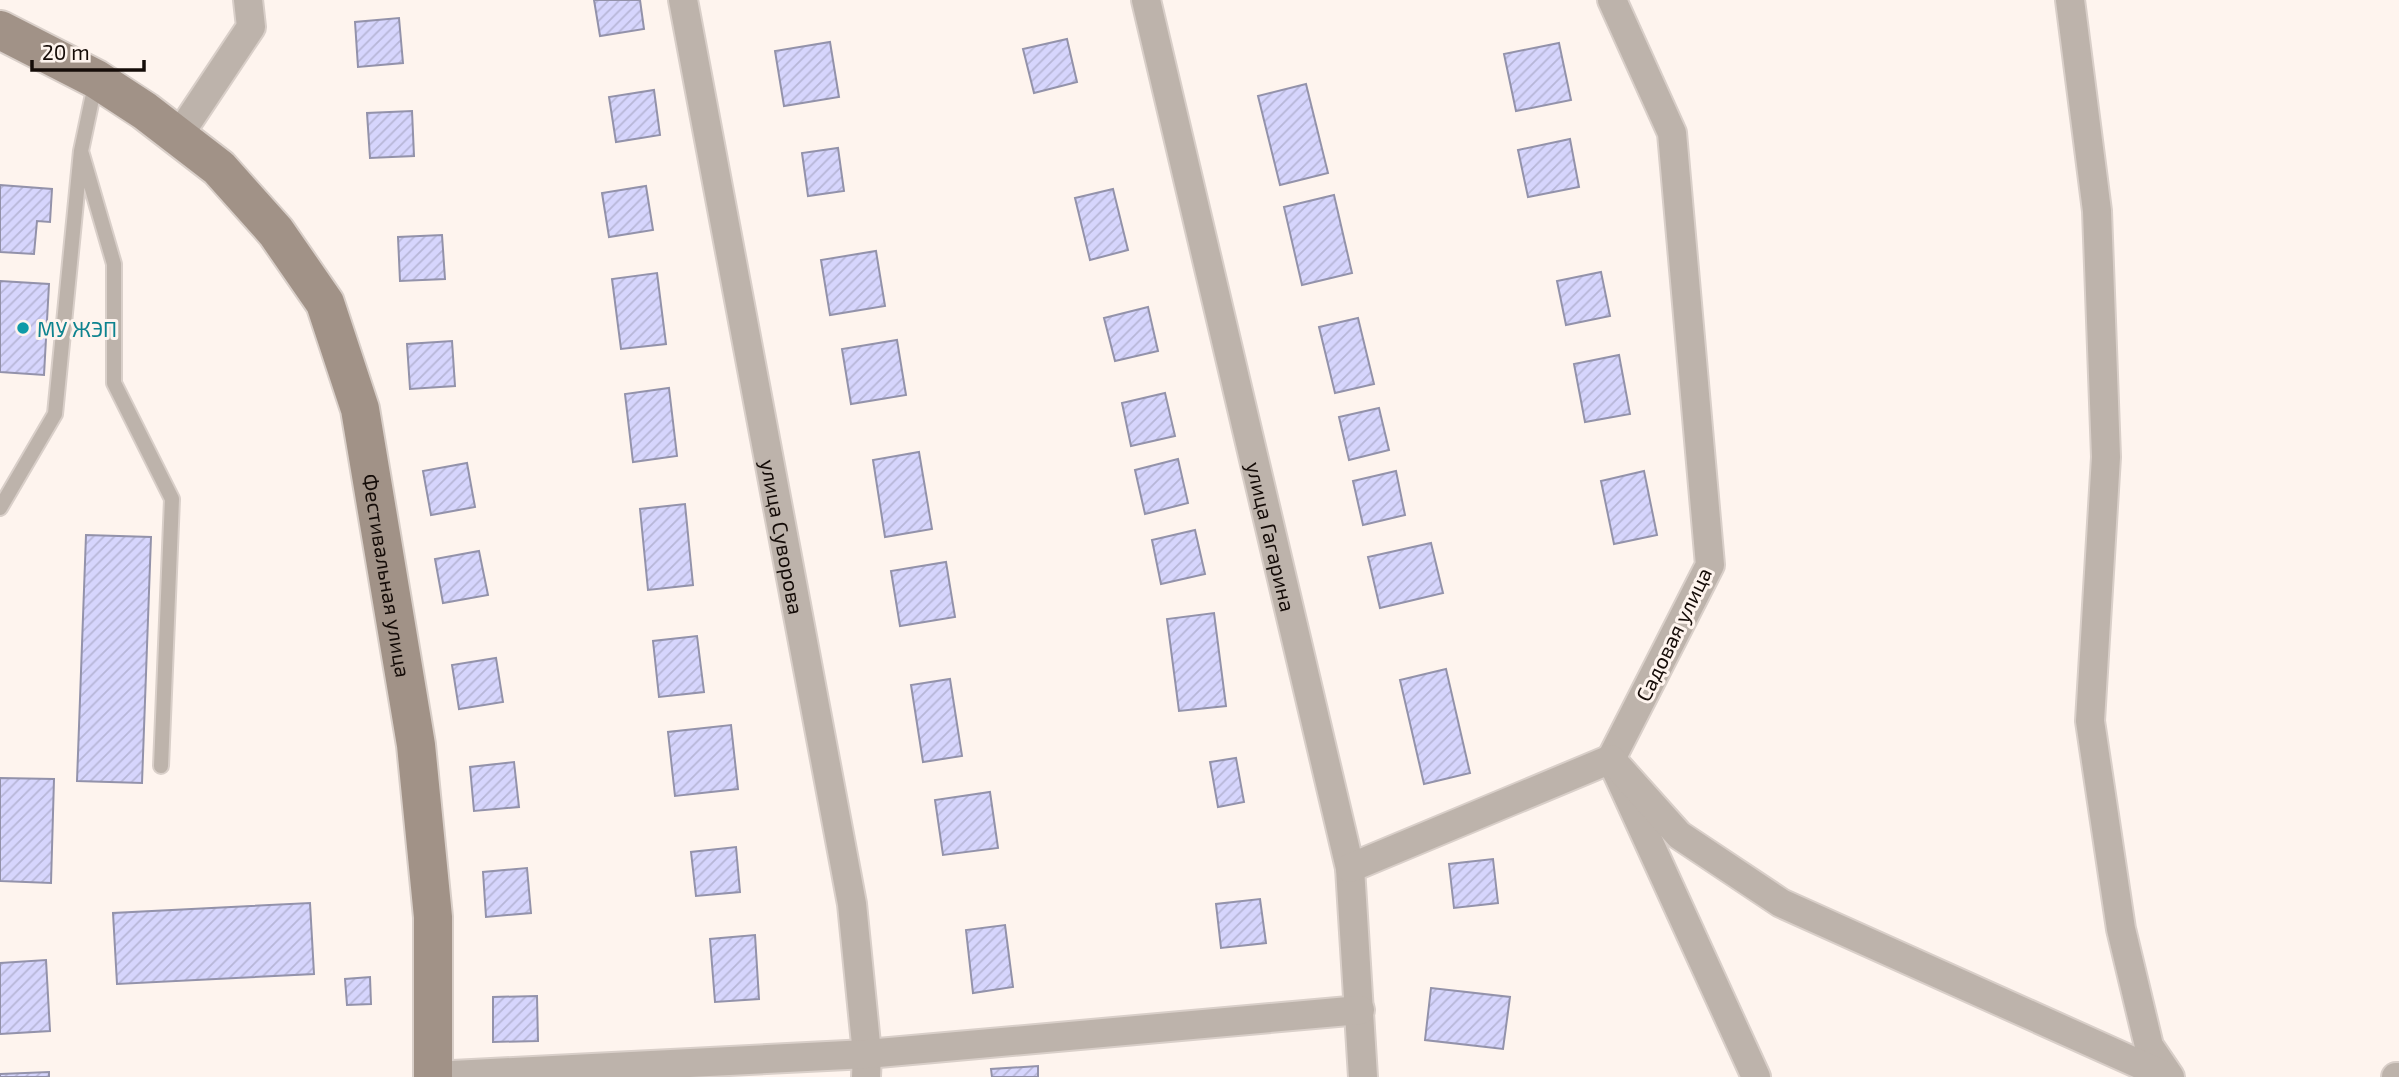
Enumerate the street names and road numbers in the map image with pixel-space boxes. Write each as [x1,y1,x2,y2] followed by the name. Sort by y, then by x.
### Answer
[756,457,810,616] street label: улица Суворова
[1241,459,1302,614] street label: улица Гагарина
[358,472,417,679] street label: Фестивальная улица
[1630,563,1717,705] street label: Садовая улица

